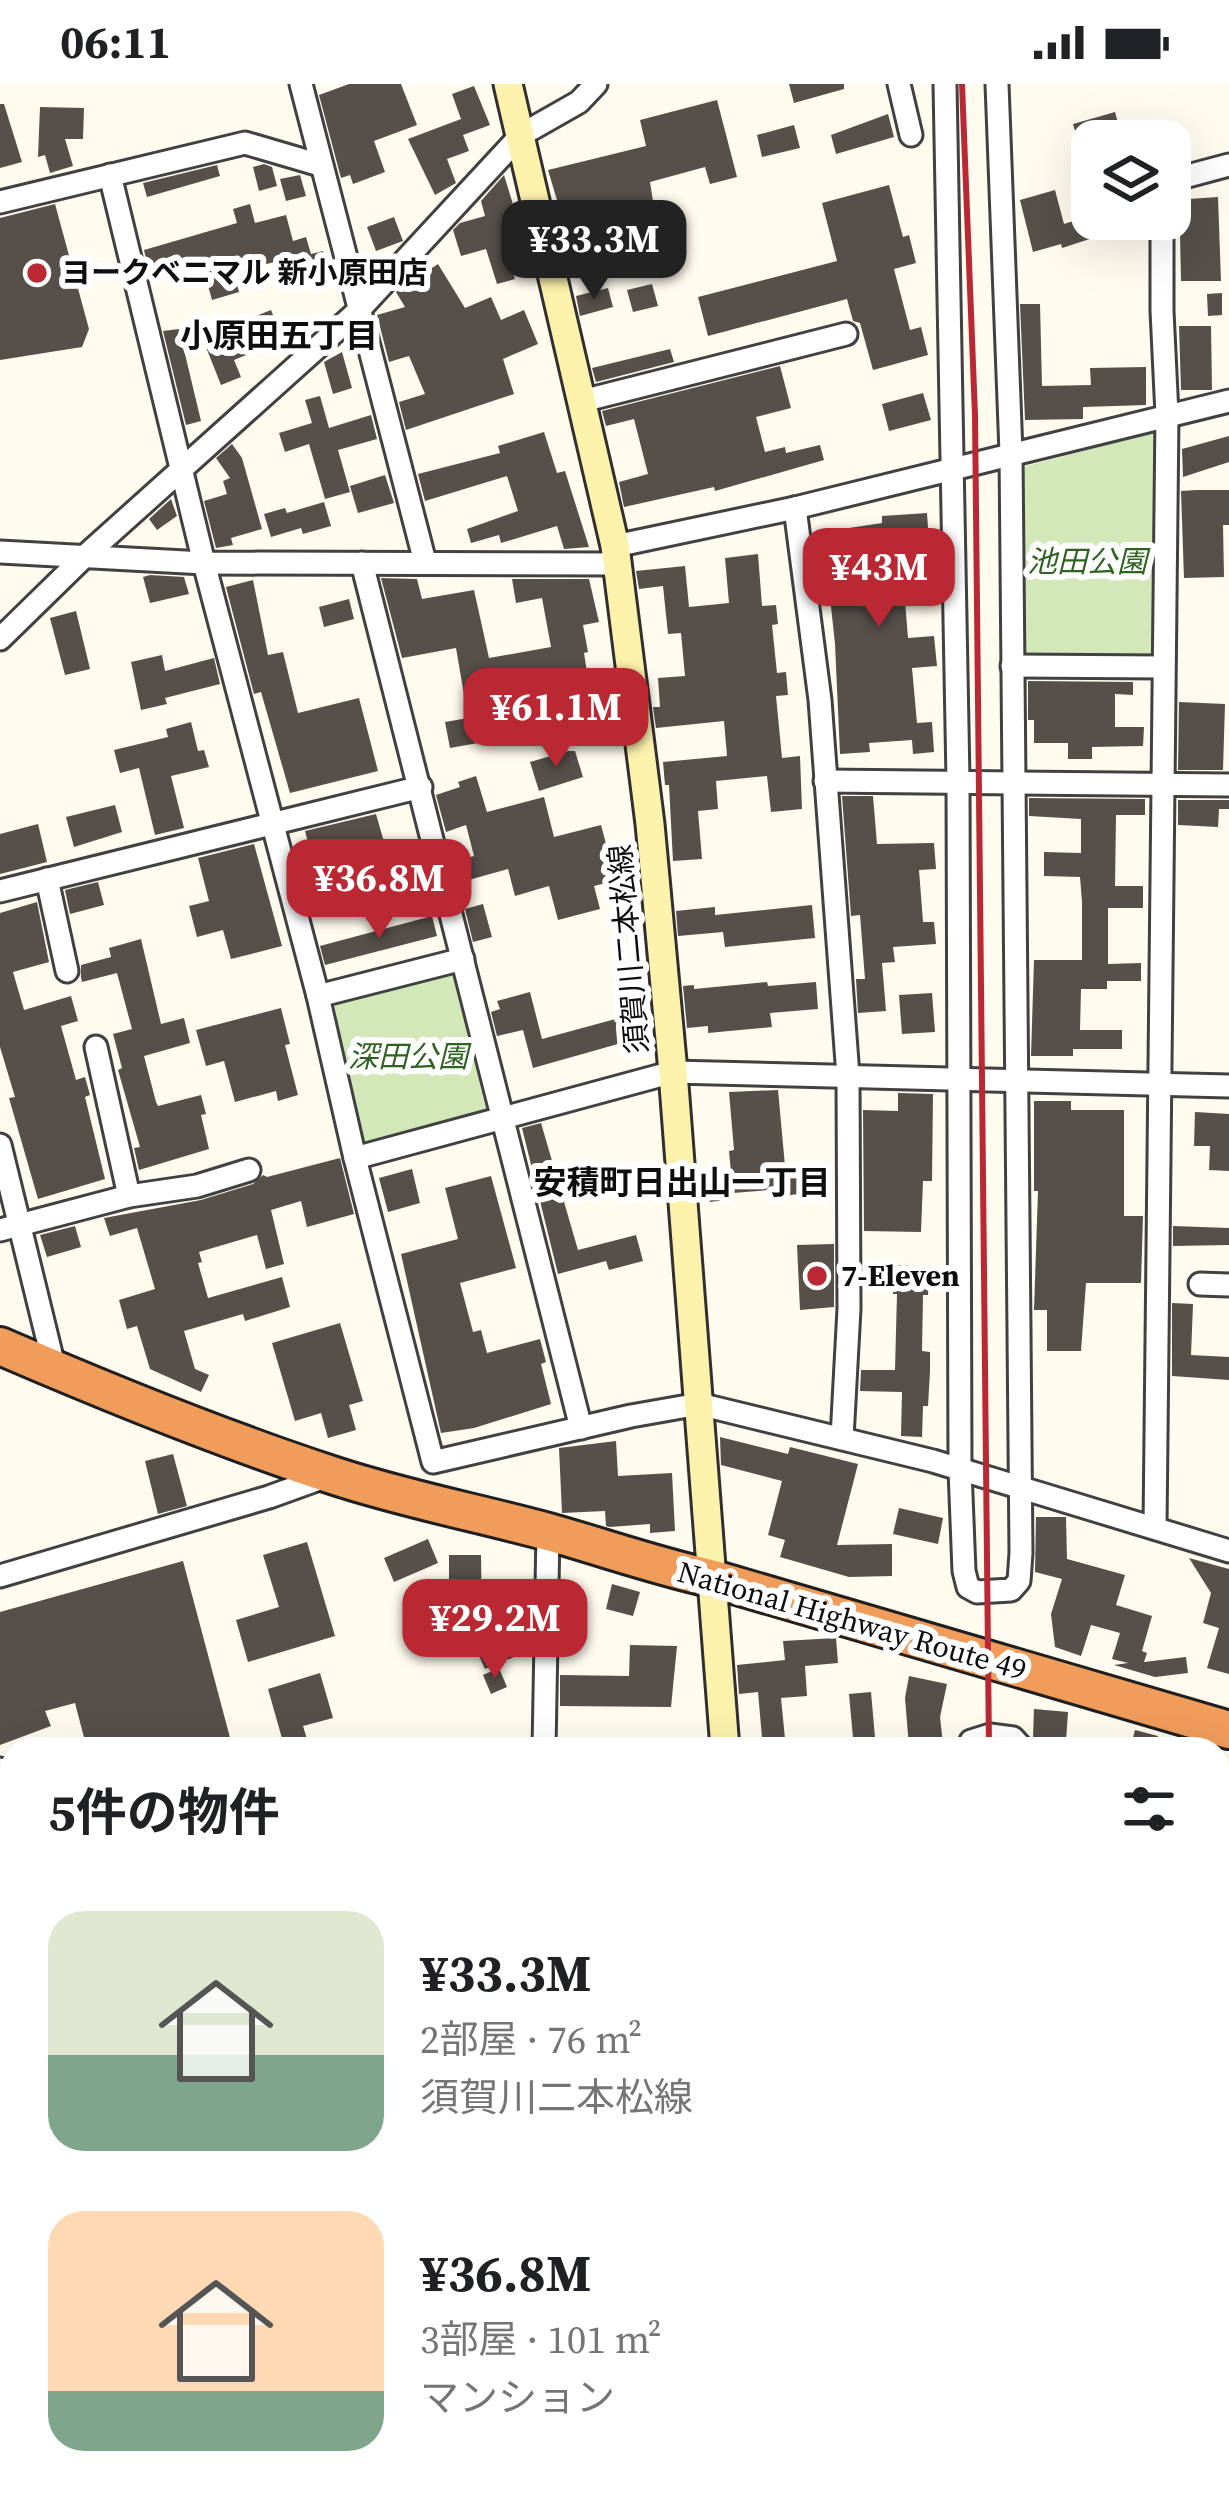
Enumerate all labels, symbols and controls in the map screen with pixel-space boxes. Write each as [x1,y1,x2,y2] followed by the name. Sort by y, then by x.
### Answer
[60,11,171,73] text: 06:11
[1071,120,1191,240] map controls
[1071,120,1191,240] button: layers
[496,200,692,302] pin: ¥33.3M
[528,212,660,265] text: ¥33.3M
[61,252,427,293] place label: ヨークベニマル 新小原田店
[24,260,50,286] marker: ヨークベニマル 新小原田店
[180,313,378,358] district label: 小原田五丁目
[808,528,950,630] pin: ¥43M
[830,540,928,593] text: ¥43M
[1027,541,1151,582] park label: 池田公園
[458,668,654,770] pin: ¥61.1M
[490,680,622,733] text: ¥61.1M
[281,839,477,941] pin: ¥36.8M
[599,843,658,1055] street label: 須賀川二本松線
[313,851,445,904] text: ¥36.8M
[348,1036,472,1077] park label: 深田公園
[534,1160,831,1205] district label: 安積町日出山一丁目
[841,1255,960,1296] place label: 7-Eleven
[804,1263,830,1289] marker: 7-Eleven
[673,1551,1031,1690] street label: National Highway Route 49
[397,1579,593,1681] pin: ¥29.2M
[429,1591,561,1644] text: ¥29.2M
[1116,1776,1182,1842] icon: filters
[48,1777,280,1847] text: 5件の物件
[420,1938,592,2008] text: ¥33.3M
[144,1959,288,2103] icon: home
[420,2013,642,2066] text: 2部屋 · 76 m²
[420,2071,693,2124] text: 須賀川二本松線
[420,2238,592,2308] text: ¥36.8M
[144,2259,288,2403] icon: home
[420,2313,662,2366] text: 3部屋 · 101 m²
[420,2371,615,2424] text: マンション

